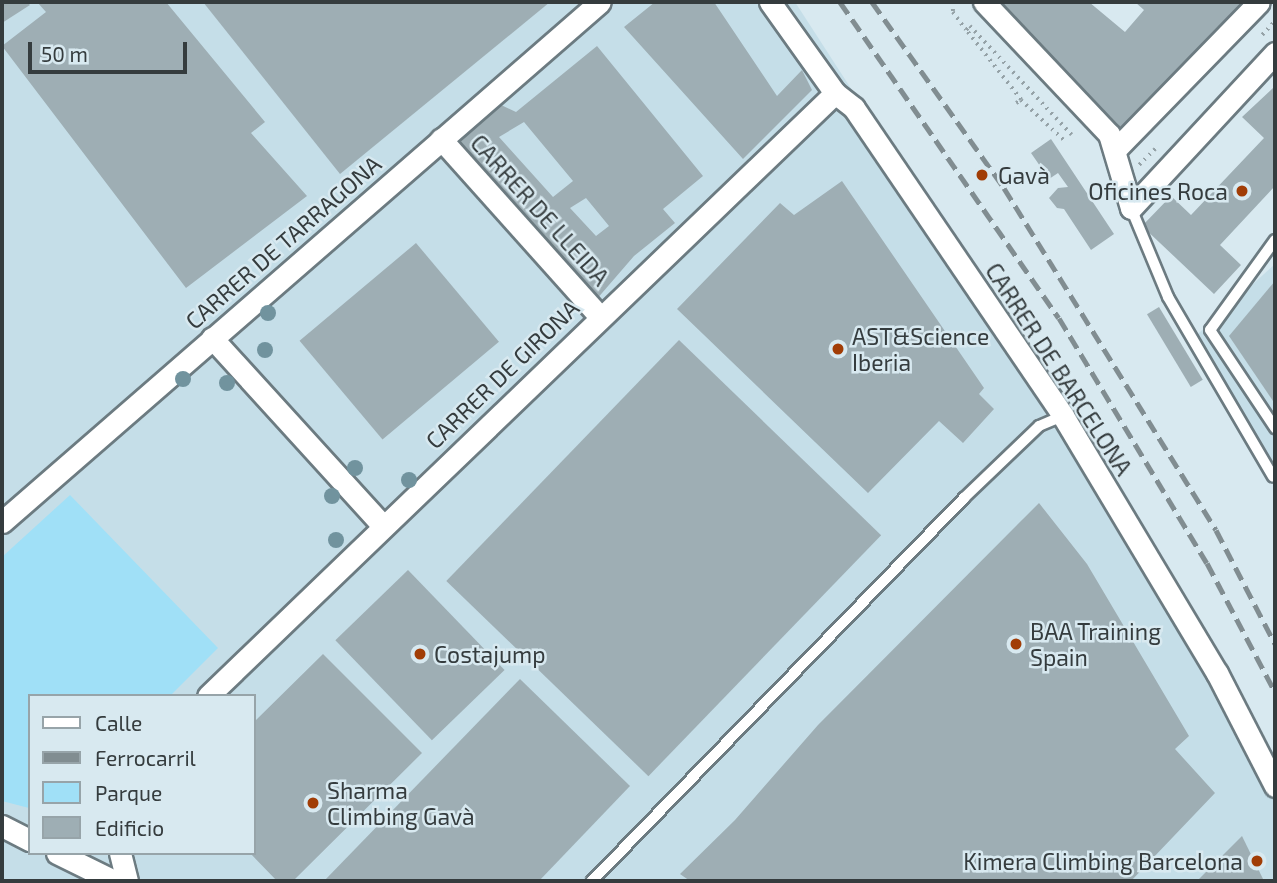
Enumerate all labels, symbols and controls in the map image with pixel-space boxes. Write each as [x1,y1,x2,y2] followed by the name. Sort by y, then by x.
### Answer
[32,28,191,72] scale bar
[41,41,88,66] text: 50 m
[465,129,615,291] street label: CARRER DE LLEIDA
[179,149,387,335] street label: CARRER DE TARRAGONA
[998,161,1050,189] place label: Gavà
[972,165,992,185] marker: Gavà
[1088,177,1228,205] place label: Oficines Roca
[1234,183,1250,199] marker: Oficines Roca
[980,258,1138,480] street label: CARRER DE BARCELONA
[420,294,584,454] street label: CARRER DE GIRONA
[852,322,989,376] place label: AST&Science Iberia
[830,341,846,357] marker: AST&Science Iberia
[1030,617,1162,671] place label: BAA Training Spain
[1008,636,1024,652] marker: BAA Training Spain
[434,640,546,668] place label: Costajump
[412,646,428,662] marker: Costajump
[28,694,256,855] legend
[95,710,142,735] text: Calle
[95,745,196,770] text: Ferrocarril
[327,776,475,830] place label: Sharma Climbing Gavà
[95,780,162,805] text: Parque
[305,795,321,811] marker: Sharma Climbing Gavà
[95,815,164,840] text: Edificio
[963,847,1243,875] place label: Kimera Climbing Barcelona
[1249,853,1265,869] marker: Kimera Climbing Barcelona

